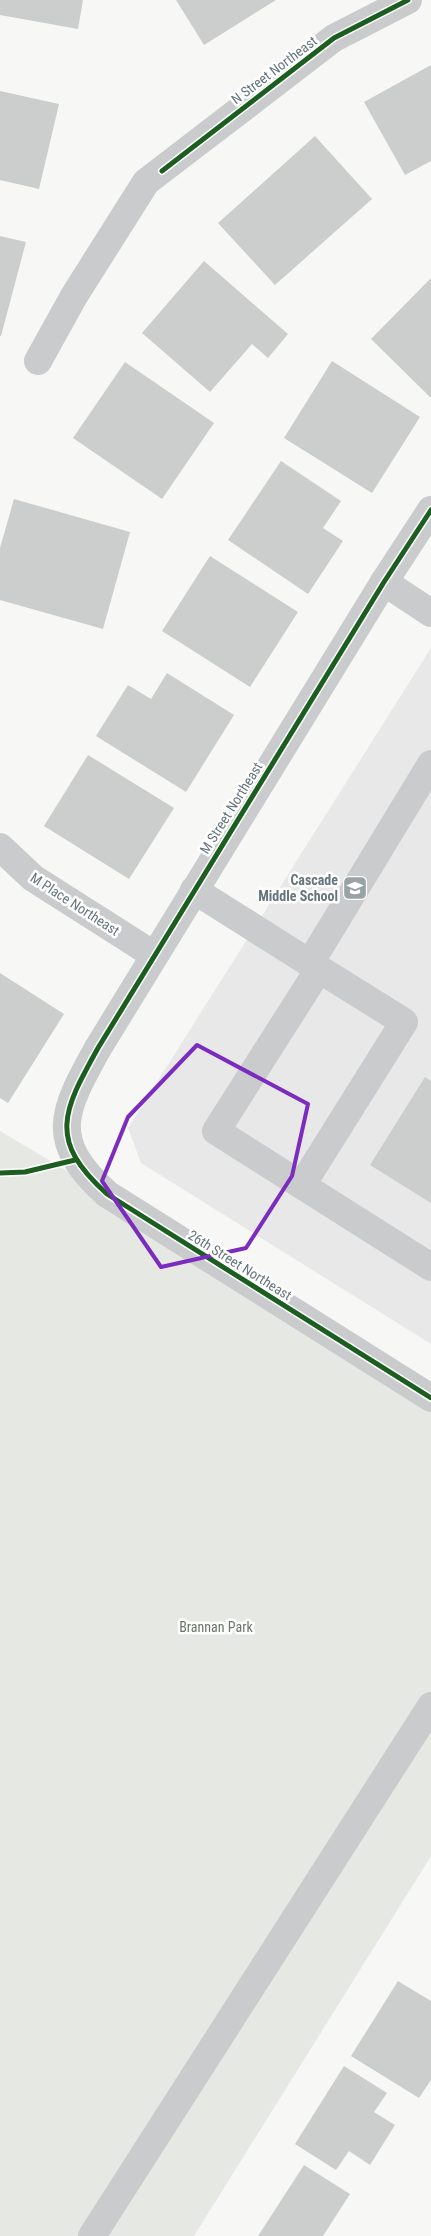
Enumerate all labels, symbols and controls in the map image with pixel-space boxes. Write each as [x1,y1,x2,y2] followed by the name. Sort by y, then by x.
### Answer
[228,33,320,107] street label: N Street Northeast
[196,759,266,857] street label: M Street Northeast
[28,869,122,939] street label: M Place Northeast
[258,872,338,904] place label: Cascade Middle School
[342,875,368,901] school or university icon: Cascade Middle School
[185,1227,295,1303] street label: 26th Street Northeast
[179,1619,253,1635] park label: Brannan Park

